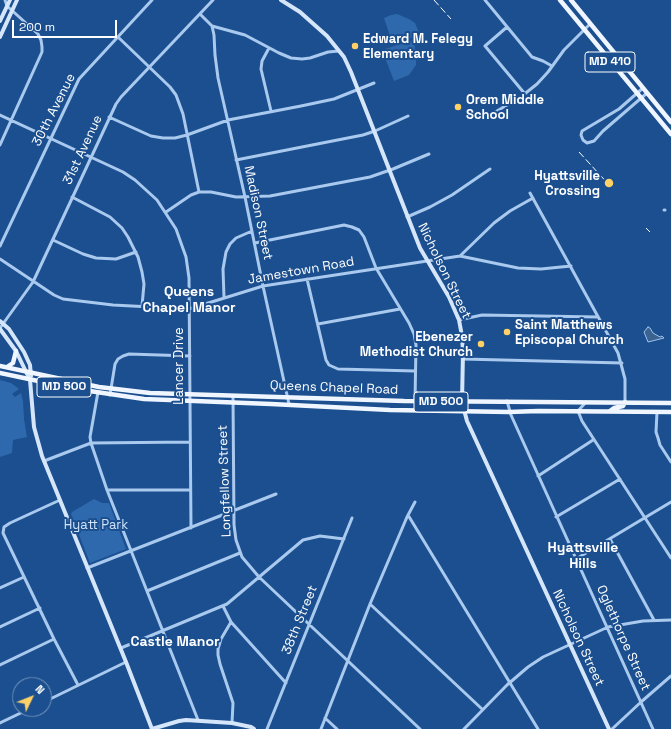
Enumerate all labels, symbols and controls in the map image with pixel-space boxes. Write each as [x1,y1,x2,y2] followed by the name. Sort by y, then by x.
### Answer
[14,12,119,38] scale bar
[19,19,55,35] text: 200 m
[363,31,473,62] place label: Edward M. Felegy Elementary
[350,41,360,51] marker: Edward M. Felegy Elementary
[585,52,635,72] road number: MD 410
[29,71,79,149] street label: 30th Avenue
[466,92,544,123] place label: Orem Middle School
[453,102,463,112] marker: Orem Middle School
[60,113,106,187] street label: 31st Avenue
[240,164,276,262] street label: Madison Street
[534,168,600,199] place label: Hyattsville Crossing
[603,177,615,189] marker: Hyattsville Crossing
[414,221,474,321] street label: Nicholson Street
[247,254,355,288] street label: Jamestown Road
[142,284,236,316] district label: Queens Chapel Manor
[515,317,624,348] place label: Saint Matthews Episcopal Church
[171,327,187,405] street label: Lancer Drive
[502,327,512,337] marker: Saint Matthews Episcopal Church
[360,329,473,360] place label: Ebenezer Methodist Church
[476,339,486,349] marker: Ebenezer Methodist Church
[37,377,91,397] road number: MD 500
[270,378,398,398] street label: Queens Chapel Road
[414,392,468,412] road number: MD 500
[215,425,235,537] street label: Longfellow Street
[64,517,128,533] park label: Hyatt Park
[548,540,618,572] district label: Hyattsville Hills
[279,583,321,657] street label: 38th Street
[593,583,653,693] street label: Oglethorpe Street
[549,587,607,689] street label: Nicholson Street
[130,634,220,650] district label: Castle Manor
[12,677,52,717] north arrow
[32,682,48,697] text: N

